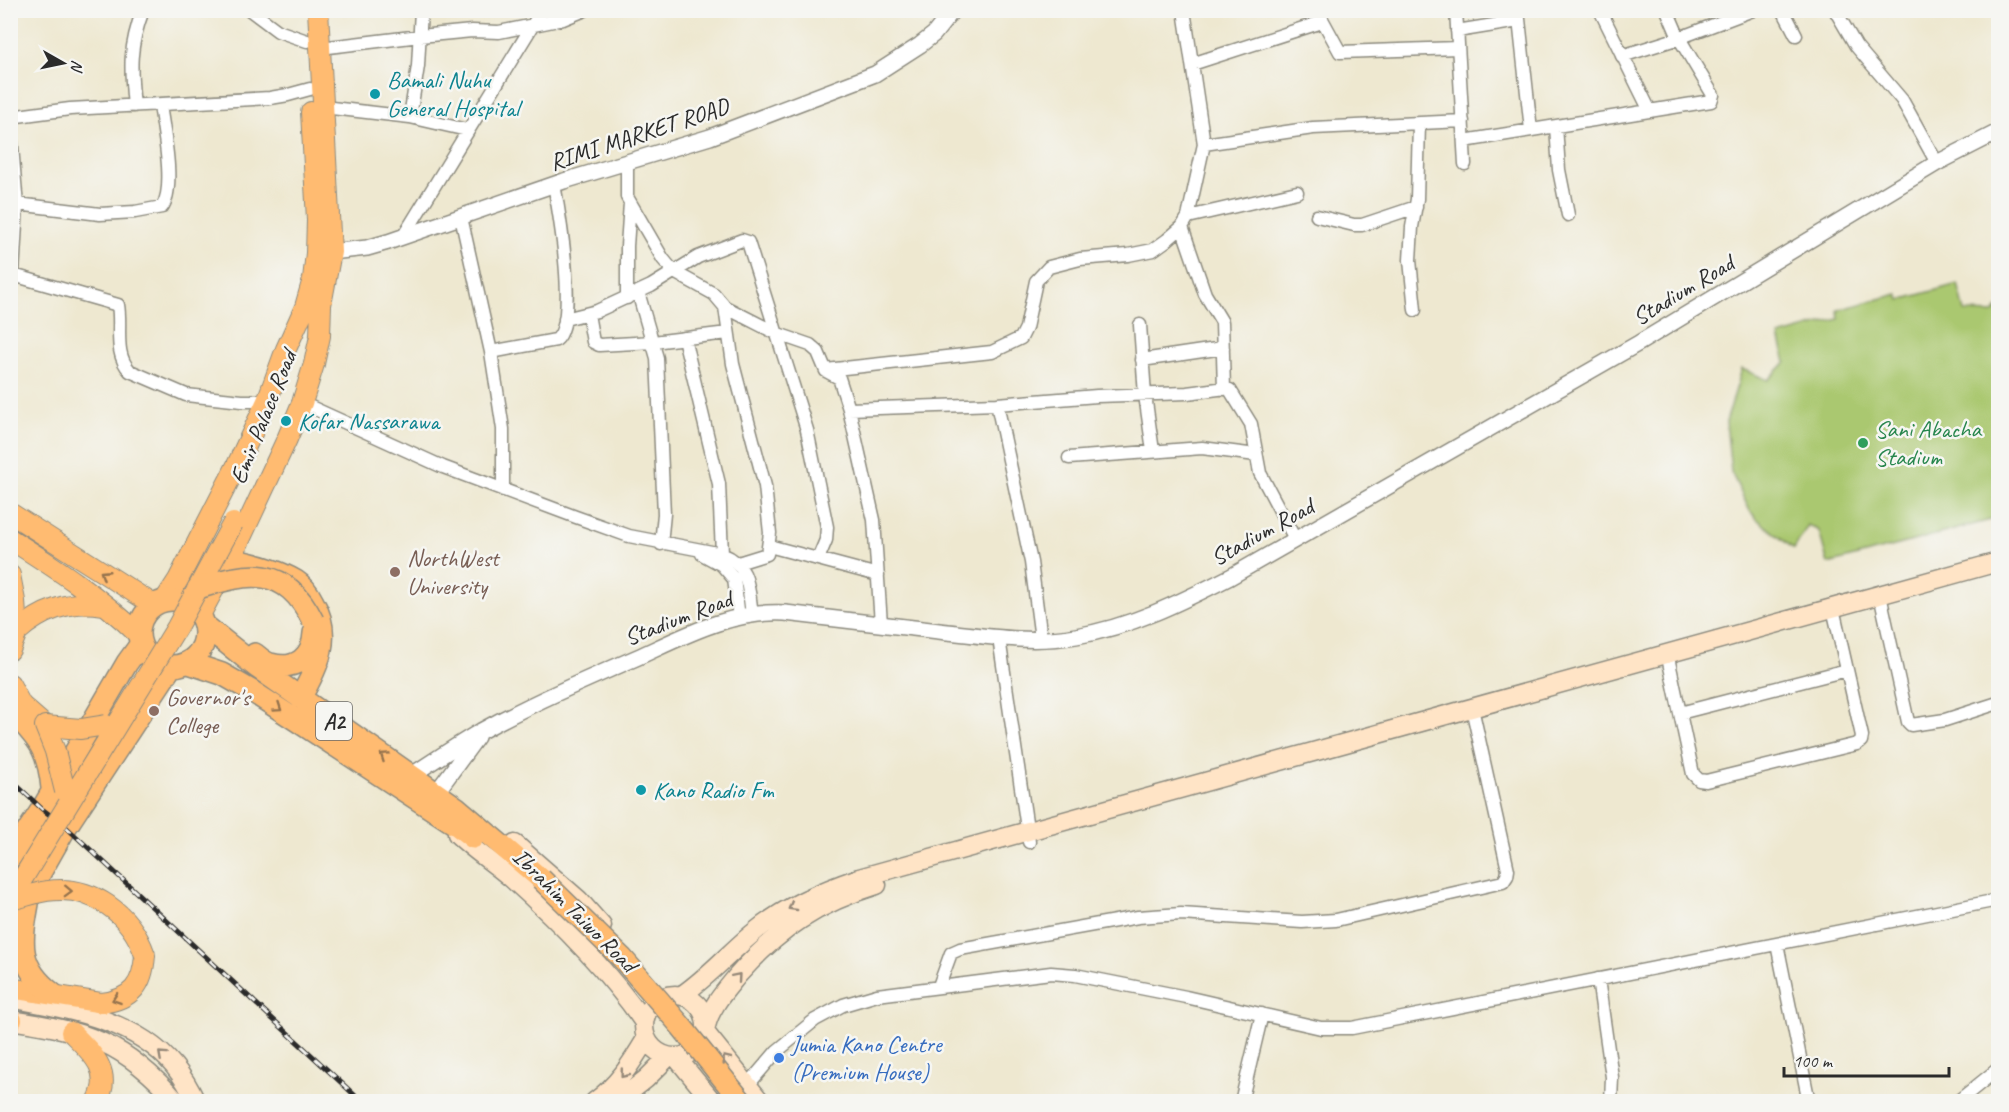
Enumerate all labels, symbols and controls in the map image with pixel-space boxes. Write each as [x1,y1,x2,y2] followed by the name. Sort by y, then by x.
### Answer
[33,33,93,93] north arrow
[66,59,87,75] text: N
[387,65,523,123] place label: Bamali Nuhu General Hospital
[368,87,382,101] marker: Bamali Nuhu General Hospital
[546,90,734,177] street label: RIMI MARKET ROAD
[1627,246,1742,332] street label: Stadium Road
[223,343,305,488] street label: Emir Palace Road
[298,406,441,436] place label: Kofar Nassarawa
[279,414,293,428] marker: Kofar Nassarawa
[1875,414,1982,472] place label: Sani Abacha Stadium
[1856,436,1870,450] marker: Sani Abacha Stadium
[1205,490,1322,572] street label: Stadium Road
[407,543,501,601] place label: NorthWest University
[388,565,402,579] marker: NorthWest University
[100,570,111,581] one-way arrow
[620,583,739,652] street label: Stadium Road
[166,682,252,740] place label: Governor's College
[271,701,282,712] one-way arrow
[316,702,352,740] road number: A2
[147,704,161,718] marker: Governor's College
[379,752,390,763] one-way arrow
[653,775,774,805] place label: Kano Radio Fm
[634,783,648,797] marker: Kano Radio Fm
[506,841,646,981] street label: Ibrahim Taiwo Road
[63,885,72,897] one-way arrow
[788,900,798,911] one-way arrow
[729,973,740,984] one-way arrow
[111,992,121,1005] one-way arrow
[790,1029,944,1087] place label: Jumia Kano Centre (Premium House)
[1784,1040,1949,1078] scale bar
[1793,1050,1834,1072] text: 100 m
[158,1051,169,1062] one-way arrow
[772,1051,786,1065] marker: Jumia Kano Centre (Premium House)
[723,1055,734,1066] one-way arrow
[620,1067,631,1078] one-way arrow

